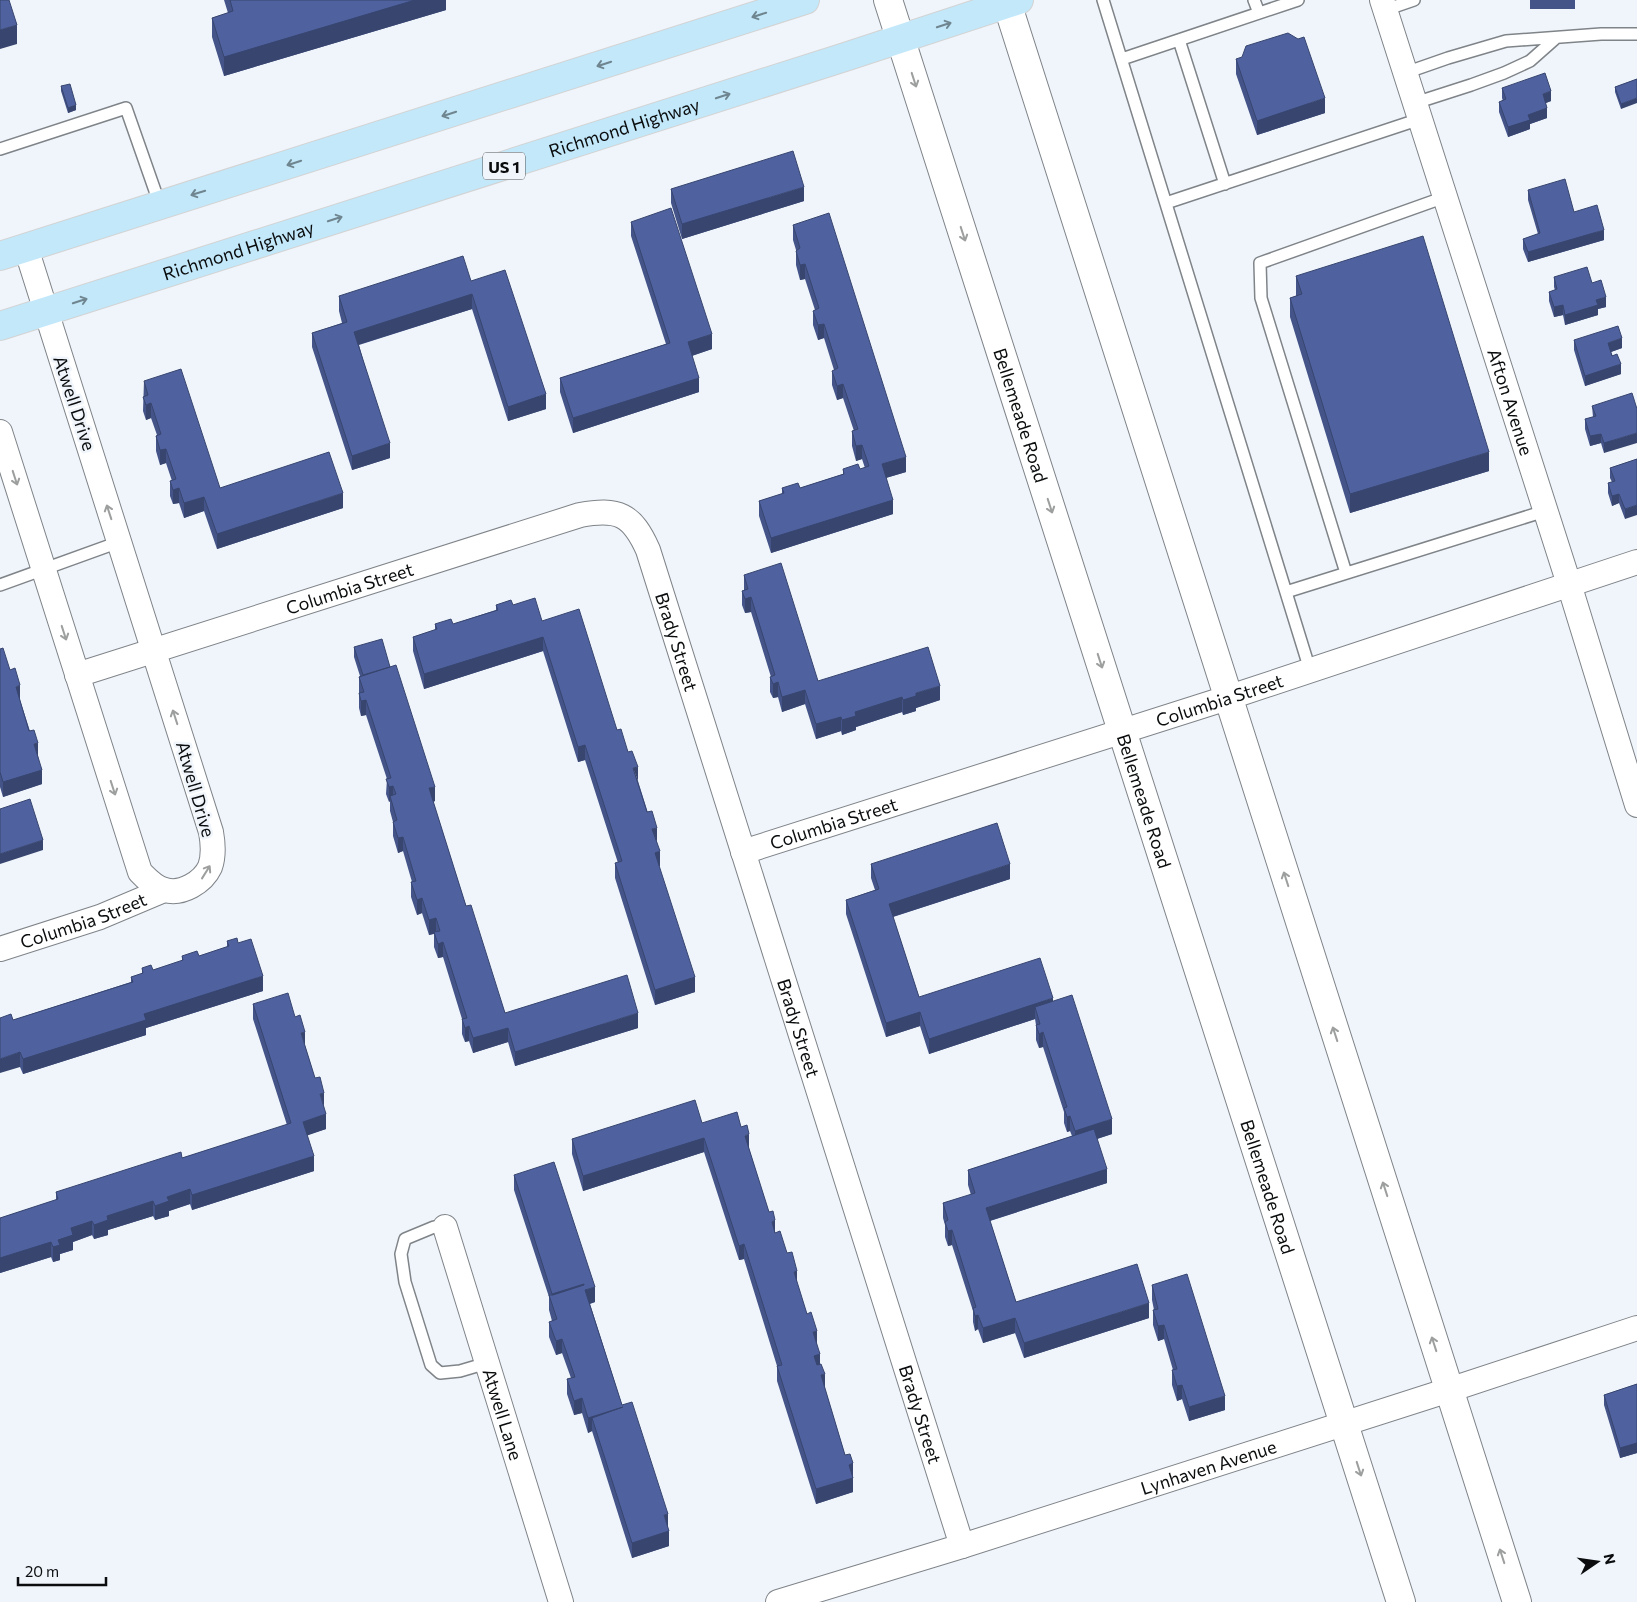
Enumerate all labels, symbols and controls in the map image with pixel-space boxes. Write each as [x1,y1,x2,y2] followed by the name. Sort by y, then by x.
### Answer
[751,11,767,20] one-way arrow
[936,19,952,29] one-way arrow
[596,60,612,70] one-way arrow
[909,71,919,87] one-way arrow
[715,91,730,100] one-way arrow
[546,93,702,162] street label: Richmond Highway
[441,109,457,119] one-way arrow
[483,153,525,180] road number: US 1
[287,159,302,168] one-way arrow
[191,189,207,199] one-way arrow
[326,214,342,224] one-way arrow
[160,216,317,285] street label: Richmond Highway
[959,226,969,242] one-way arrow
[72,295,88,305] one-way arrow
[989,345,1053,485] street label: Bellemeade Road
[1483,346,1538,458] street label: Afton Avenue
[49,353,101,453] street label: Atwell Drive
[10,470,20,486] one-way arrow
[1046,497,1056,513] one-way arrow
[104,505,113,520] one-way arrow
[283,558,416,619] street label: Columbia Street
[651,590,703,694] street label: Brady Street
[60,625,69,640] one-way arrow
[1096,652,1105,668] one-way arrow
[1153,669,1286,731] street label: Columbia Street
[169,709,179,725] one-way arrow
[1113,731,1176,871] street label: Bellemeade Road
[172,739,220,839] street label: Atwell Drive
[109,780,119,796] one-way arrow
[767,793,900,854] street label: Columbia Street
[200,865,211,879] one-way arrow
[1280,872,1290,888] one-way arrow
[17,888,150,953] street label: Columbia Street
[773,976,825,1080] street label: Brady Street
[1330,1027,1339,1043] one-way arrow
[1236,1117,1300,1257] street label: Bellemeade Road
[1379,1181,1389,1197] one-way arrow
[1429,1336,1439,1352] one-way arrow
[895,1362,946,1466] street label: Brady Street
[478,1366,527,1463] street label: Atwell Lane
[1138,1435,1279,1499] street label: Lynhaven Avenue
[1355,1461,1364,1477] one-way arrow
[1572,1537,1622,1587] north arrow
[1497,1548,1506,1564] one-way arrow
[1601,1552,1620,1566] text: N
[18,1554,105,1586] scale bar
[25,1562,59,1580] text: 20 m

